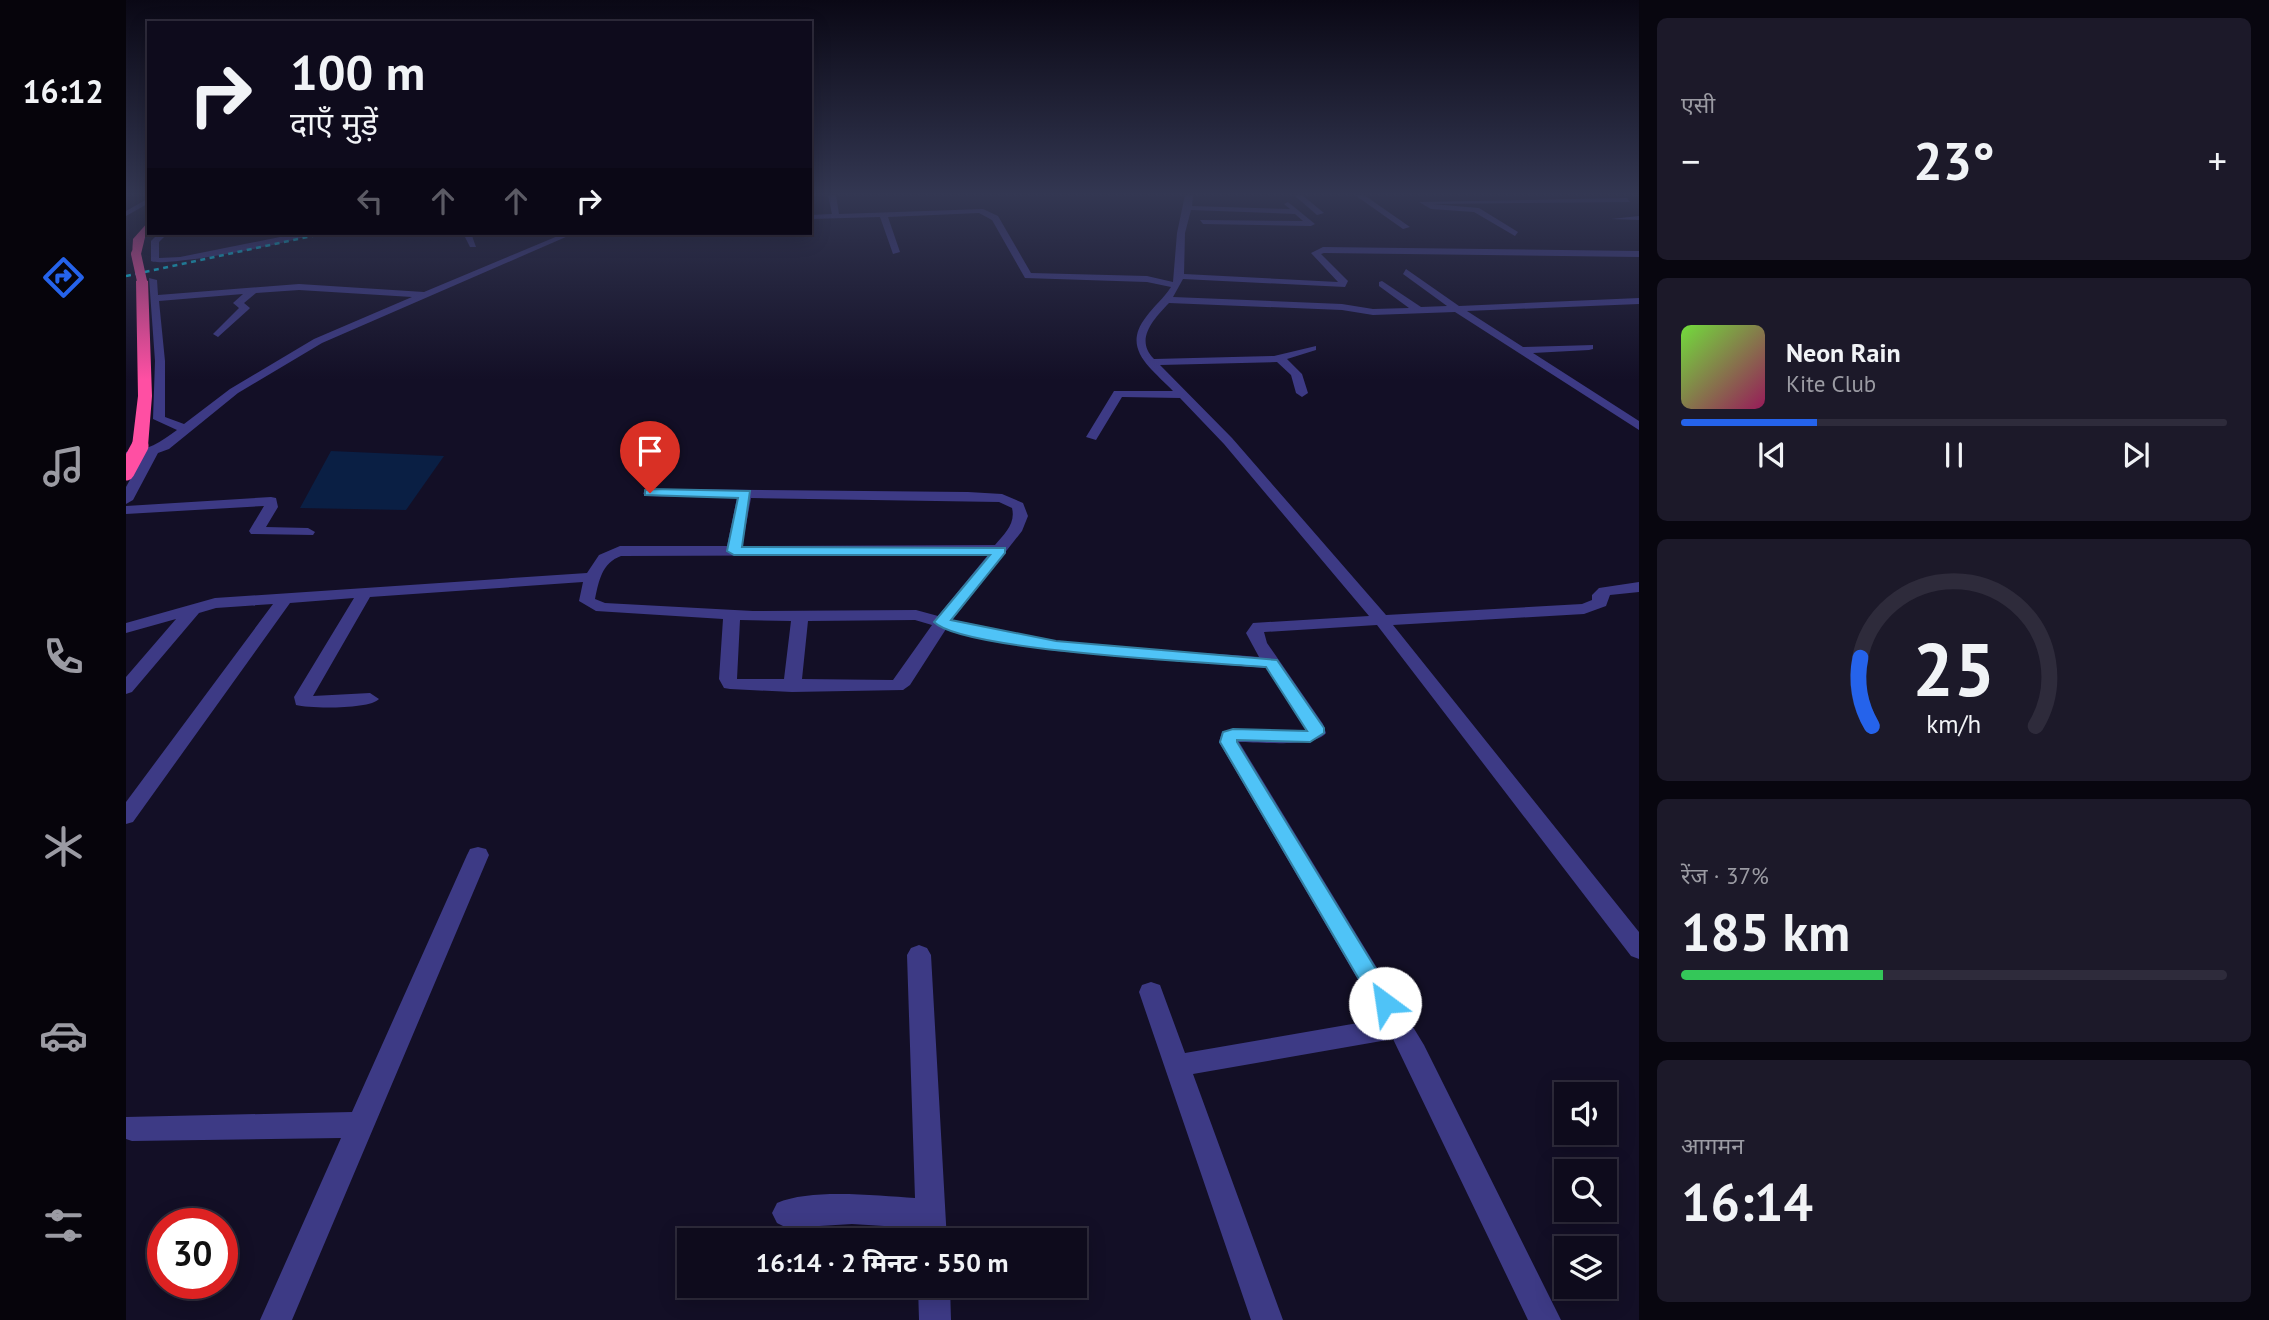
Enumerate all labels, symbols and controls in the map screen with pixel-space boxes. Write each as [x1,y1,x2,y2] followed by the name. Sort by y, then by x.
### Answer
[290,40,425,104] text: 100 m
[175,49,266,140] icon: right
[22,70,104,112] text: 16:12
[1681,90,1715,119] text: एसी
[290,102,378,144] text: दाएँ मुड़ें
[1913,127,1995,194] text: 23°
[1681,136,1700,185] text: −
[2208,136,2227,185] text: +
[351,182,389,220] icon: left
[424,182,462,220] icon: ahead
[497,182,535,220] icon: ahead
[570,182,608,220] icon: right
[39,253,88,302] icon: directions
[1786,336,1901,369] text: Neon Rain
[1786,369,1876,398] text: Kite Club
[620,421,680,493] pin
[631,432,669,470] icon: arrive
[1753,436,1791,474] icon: previous
[1935,436,1973,474] icon: pause
[2117,436,2155,474] icon: next
[39,442,88,491] icon: music
[1913,622,1995,716] text: 25
[39,632,88,681] icon: phone
[1927,708,1981,740] text: km/h
[39,822,88,871] icon: climate
[1681,861,1769,890] text: रेंज · 37%
[1681,898,1850,965] text: 185 km
[1348,966,1422,1040] position arrow
[39,1011,88,1060] icon: car
[1554,1082,1617,1299] map controls
[1554,1082,1617,1145] button: sound
[1681,1131,1744,1160] text: आगमन
[1554,1159,1617,1222] button: search
[1681,1168,1813,1235] text: 16:14
[39,1201,88,1250] icon: filters
[147,1208,238,1299] speed limit sign: 30
[1554,1236,1617,1299] button: layers
[755,1246,1009,1279] text: 16:14 · 2 मिनट · 550 m

